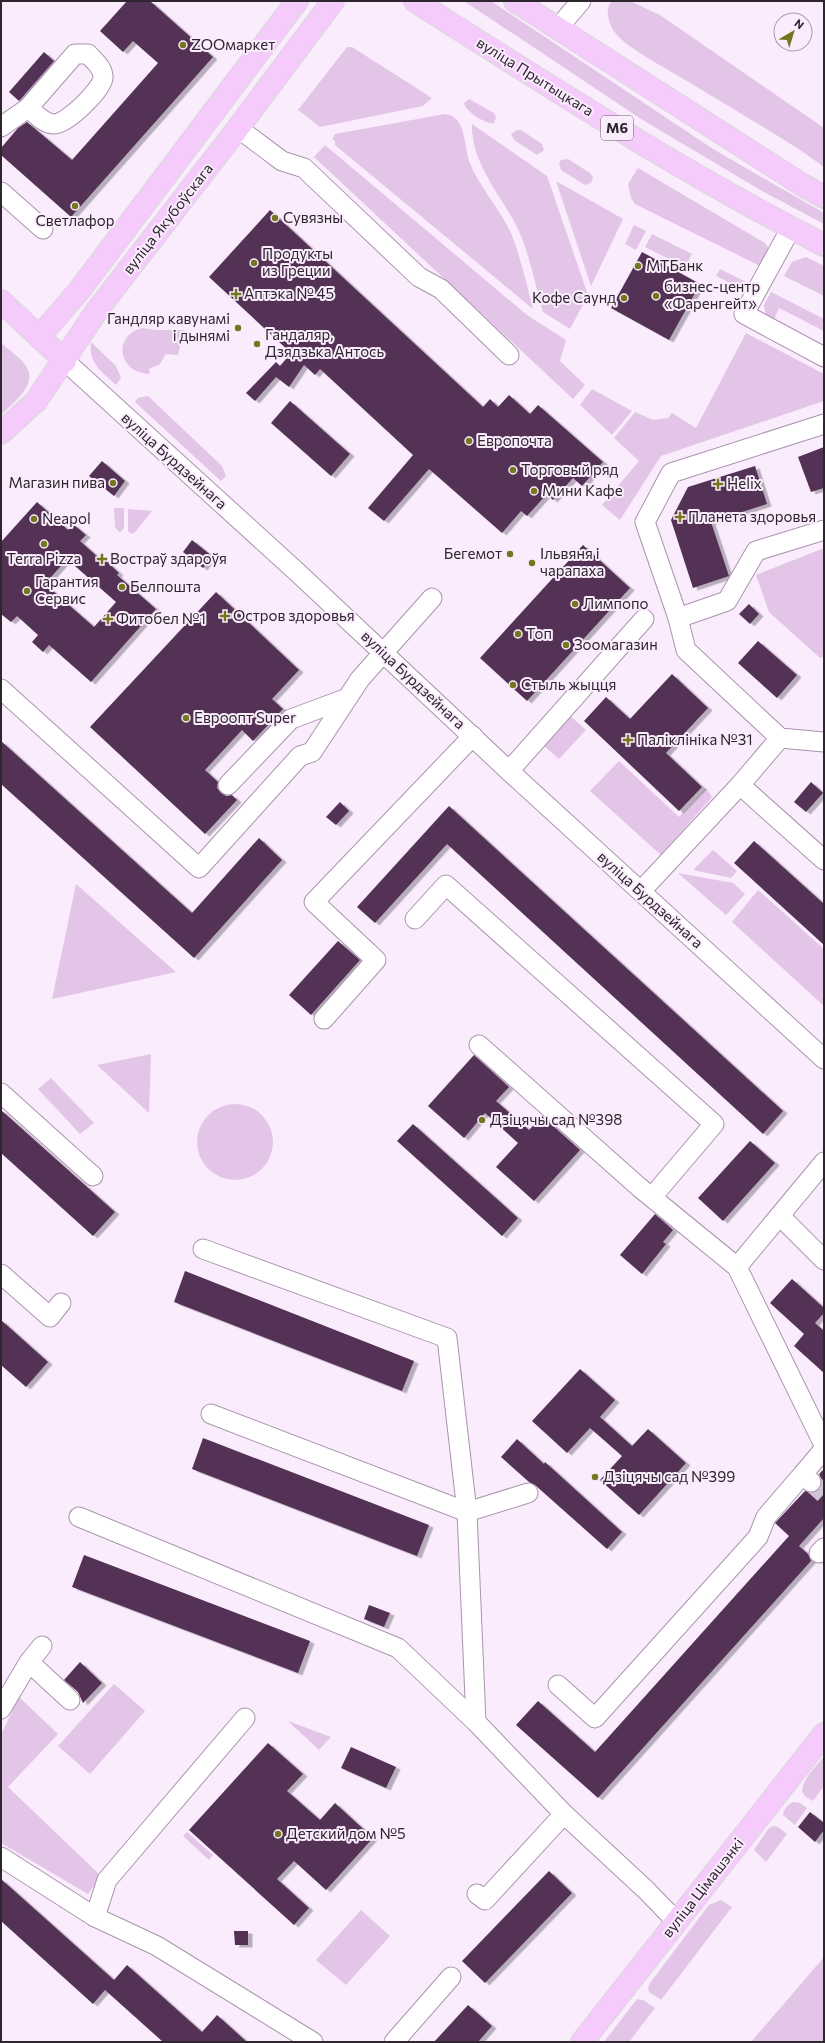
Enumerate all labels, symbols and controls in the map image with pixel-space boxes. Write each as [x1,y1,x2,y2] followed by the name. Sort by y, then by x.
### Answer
[773,12,813,52] north arrow
[792,16,807,31] text: N
[474,33,597,119] street label: вуліца Прытыцкага
[191,35,275,53] place label: ZOOмаркет
[178,40,188,50] marker: ZOOмаркет
[601,116,633,140] road number: М6
[118,159,216,277] street label: вуліца Якубоўскага
[70,201,80,211] marker: Светлафор
[283,208,343,226] place label: Сувязны
[36,211,114,229] place label: Светлафор
[270,213,280,223] marker: Сувязны
[262,244,333,279] place label: Продукты из Греции
[646,256,703,274] place label: МТБанк
[249,258,259,268] marker: Продукты из Греции
[633,261,643,271] marker: МТБанк
[664,277,760,312] place label: бизнес-центр «Фаренгейт»
[244,284,334,302] place label: Аптэка № 45
[532,288,616,306] place label: Кофе Саунд
[231,289,241,299] marker: Аптэка № 45
[651,291,661,301] marker: бизнес-центр «Фаренгейт»
[619,293,629,303] marker: Кофе Саунд
[107,309,230,344] place label: Гандляр кавунамі і дынямі
[233,323,243,333] marker: Гандляр кавунамі і дынямі
[265,325,385,360] place label: Гандаляр, Дзядзька Антось
[252,339,262,349] marker: Гандаляр, Дзядзька Антось
[118,408,231,512] street label: вуліца Бурдзейнага
[477,431,552,449] place label: Европочта
[464,436,474,446] marker: Европочта
[521,460,619,478] place label: Торговый ряд
[508,465,518,475] marker: Торговый ряд
[9,473,105,491] place label: Магазин пива
[727,474,762,492] place label: Helix
[108,478,118,488] marker: Магазин пива
[712,478,724,490] marker: Helix
[542,481,623,499] place label: Мини Кафе
[529,486,539,496] marker: Мини Кафе
[688,507,816,525] place label: Планета здоровья
[42,509,91,527] place label: Neapol
[675,512,685,522] marker: Планета здоровья
[29,514,39,524] marker: Neapol
[39,539,49,549] marker: Terra Pizza
[444,544,502,562] place label: Бегемот
[540,544,604,579] place label: Ільвяня і чарапаха
[7,549,81,567] place label: Terra Pizza
[110,549,227,567] place label: Востраў здароўя
[505,549,515,559] marker: Бегемот
[97,554,107,564] marker: Востраў здароўя
[527,558,537,568] marker: Ільвяня і чарапаха
[35,572,99,607] place label: Гарантия Сервис
[130,577,201,595] place label: Белпошта
[117,582,127,592] marker: Белпошта
[22,586,32,596] marker: Гарантия Сервис
[583,594,649,612] place label: Лимпопо
[570,599,580,609] marker: Лимпопо
[233,606,355,624] place label: Остров здоровья
[116,609,206,627] place label: Фитобел №1
[220,611,230,621] marker: Остров здоровья
[103,614,113,624] marker: Фитобел №1
[526,624,552,642] place label: Топ
[358,626,470,732] street label: вуліца Бурдзейнага
[513,629,523,639] marker: Топ
[574,635,658,653] place label: Зоомагазин
[561,640,571,650] marker: Зоомагазин
[521,675,616,693] place label: Стыль жыцця
[508,680,518,690] marker: Стыль жыцця
[194,708,296,726] place label: Евроопт Super
[181,713,191,723] marker: Евроопт Super
[637,730,753,748] place label: Паліклініка №31
[622,734,634,746] marker: Паліклініка №31
[594,847,707,951] street label: вуліца Бурдзейнага
[490,1110,622,1128] place label: Дзіцячы сад №398
[477,1115,487,1125] marker: Дзіцячы сад №398
[603,1467,735,1485] place label: Дзіцячы сад №399
[590,1472,600,1482] marker: Дзіцячы сад №399
[286,1824,406,1842] place label: Детский дом №5
[273,1829,283,1839] marker: Детский дом №5
[658,1834,747,1941] street label: вуліца Цімашэнкі

